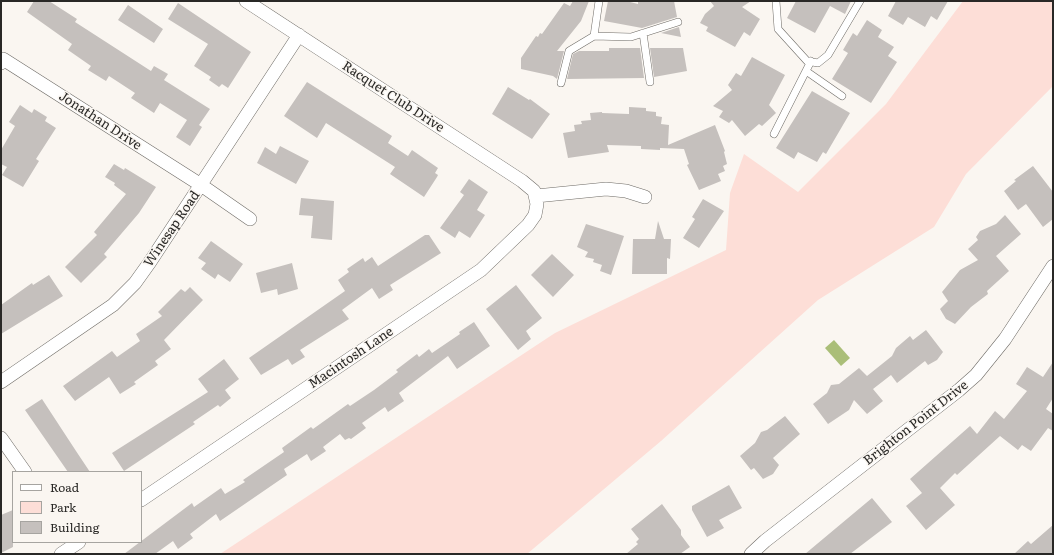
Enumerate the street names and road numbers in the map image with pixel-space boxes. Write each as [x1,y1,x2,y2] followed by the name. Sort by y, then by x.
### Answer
[339,58,447,136] street label: Racquet Club Drive
[56,88,144,154] street label: Jonathan Drive
[141,188,203,270] street label: Winesap Road
[306,324,396,392] street label: Macintosh Lane
[861,377,971,469] street label: Brighton Point Drive

